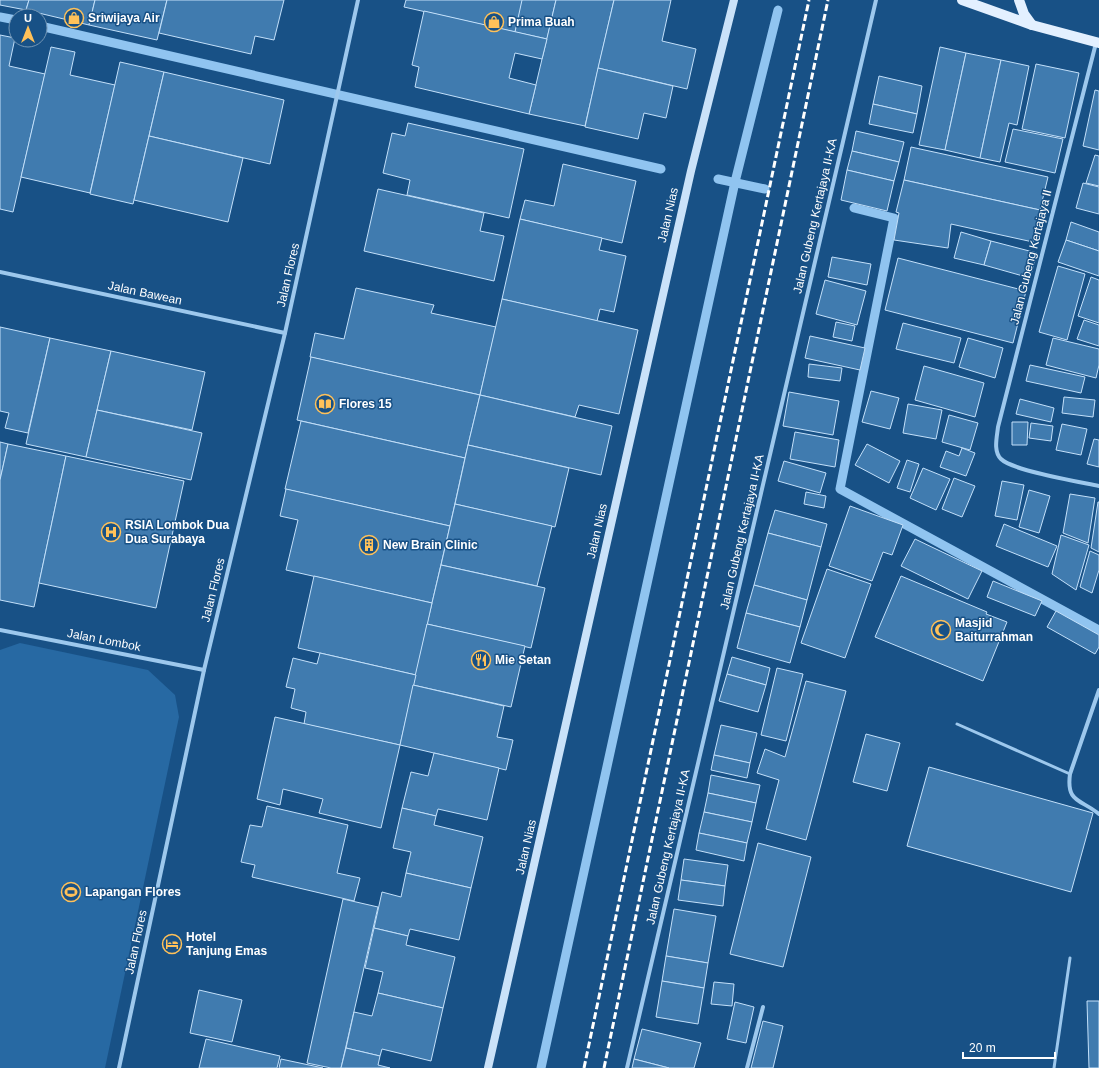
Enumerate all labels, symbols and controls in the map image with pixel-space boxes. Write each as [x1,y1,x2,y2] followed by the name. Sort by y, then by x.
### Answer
[63,7,85,29] shop icon: Sriwijaya Air
[8,8,48,48] north arrow
[88,11,160,25] place label: Sriwijaya Air
[483,11,505,33] shop icon: Prima Buah
[24,12,32,24] text: U
[508,15,575,29] place label: Prima Buah
[790,137,840,295] street label: Jalan Gubeng Kertajaya II-KA
[655,186,681,244] street label: Jalan Nias
[1007,188,1055,326] street label: Jalan Gubeng Kertajaya II
[274,242,302,308] street label: Jalan Flores
[107,278,183,308] street label: Jalan Bawean
[314,393,336,415] library icon: Flores 15
[339,397,392,411] place label: Flores 15
[717,453,767,611] street label: Jalan Gubeng Kertajaya II-KA
[584,502,610,560] street label: Jalan Nias
[125,518,230,546] place label: RSIA Lombok Dua Dua Surabaya
[100,521,122,543] hospital icon: RSIA Lombok Dua Dua Surabaya
[358,534,380,556] building icon: New Brain Clinic
[383,538,478,552] place label: New Brain Clinic
[198,557,228,623] street label: Jalan Flores
[955,616,1033,644] place label: Masjid Baiturrahman
[930,619,952,641] mosque icon: Masjid Baiturrahman
[66,626,143,654] street label: Jalan Lombok
[470,649,492,671] restaurant icon: Mie Setan
[495,653,551,667] place label: Mie Setan
[643,768,693,926] street label: Jalan Gubeng Kertajaya II-KA
[513,818,539,876] street label: Jalan Nias
[60,881,82,903] sports icon: Lapangan Flores
[85,885,181,899] place label: Lapangan Flores
[122,909,150,975] street label: Jalan Flores
[186,930,267,958] place label: Hotel Tanjung Emas
[161,933,183,955] hotel icon: Hotel Tanjung Emas
[963,1034,1055,1060] scale bar
[969,1041,996,1055] text: 20 m

